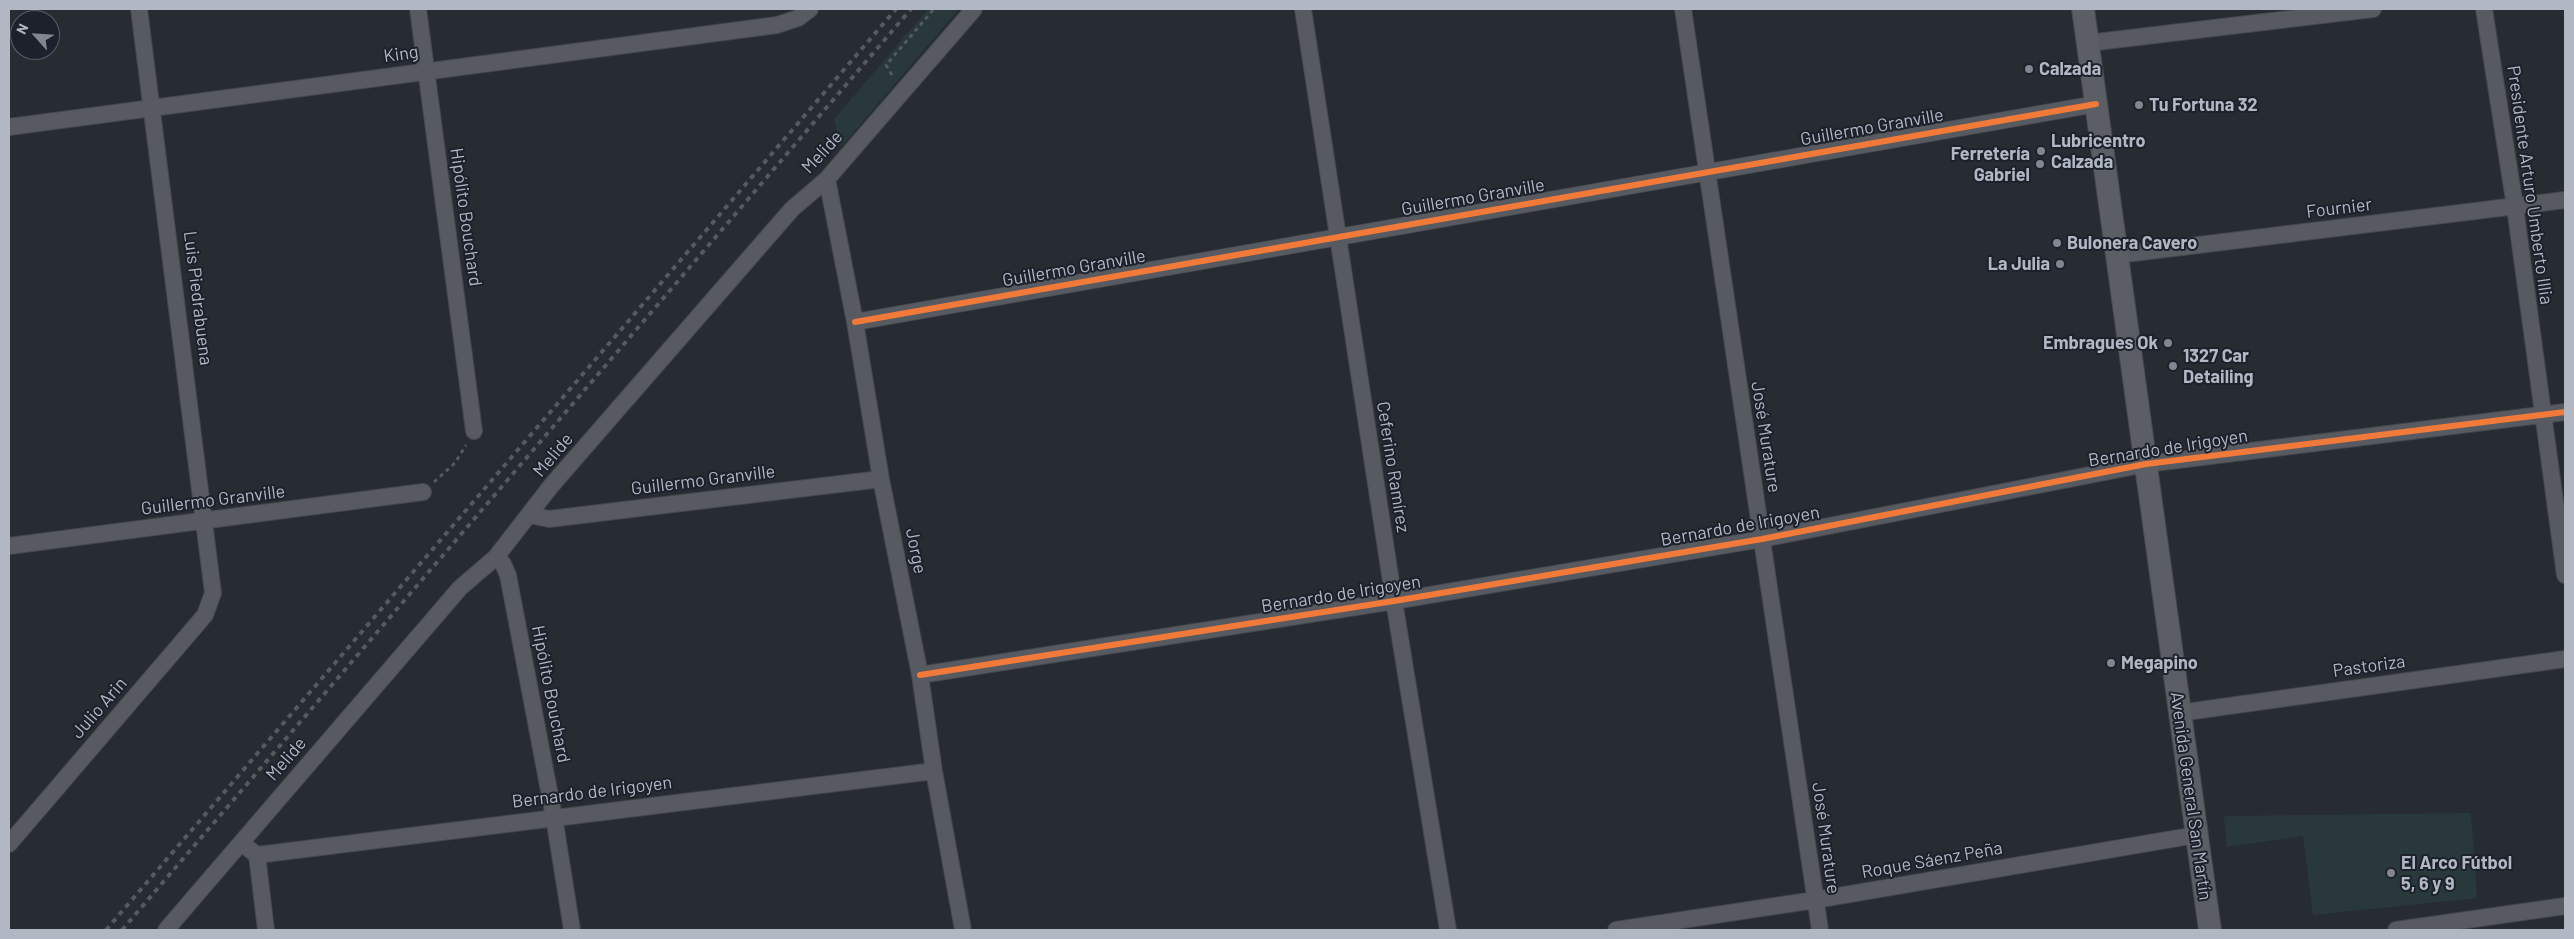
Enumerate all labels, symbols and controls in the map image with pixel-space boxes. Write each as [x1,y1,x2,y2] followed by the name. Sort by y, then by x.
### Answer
[10,10,60,60] north arrow
[12,21,32,37] text: N
[382,41,420,67] street label: King
[2039,58,2101,80] place label: Calzada
[2023,63,2035,75] marker: Calzada
[2503,64,2557,306] street label: Presidente Arturo Umberto Illia
[2149,94,2258,116] place label: Tu Fortuna 32
[2133,99,2145,111] marker: Tu Fortuna 32
[1799,104,1945,150] street label: Guillermo Granville
[797,126,847,178] street label: Melide
[2051,130,2146,172] place label: Lubricentro Calzada
[1951,143,2030,186] place label: Ferretería Gabriel
[2035,145,2047,157] marker: Lubricentro Calzada
[446,146,486,288] street label: Hipólito Bouchard
[2034,158,2046,170] marker: Ferretería Gabriel
[1400,174,1546,220] street label: Guillermo Granville
[2305,193,2373,223] street label: Fournier
[179,230,217,366] street label: Luis Piedrabuena
[2067,232,2197,254] place label: Bulonera Cavero
[2051,237,2063,249] marker: Bulonera Cavero
[1001,245,1147,291] street label: Guillermo Granville
[1988,253,2050,275] place label: La Julia
[2054,258,2066,270] marker: La Julia
[2043,332,2158,354] place label: Embragues Ok
[2162,337,2174,349] marker: Embragues Ok
[2183,345,2254,388] place label: 1327 Car Detailing
[2167,360,2179,372] marker: 1327 Car Detailing
[1747,380,1785,494] street label: José Murature
[1372,400,1414,534] street label: Ceferino Ramírez
[2087,425,2249,471] street label: Bernardo de Irigoyen
[528,429,578,481] street label: Melide
[630,460,776,500] street label: Guillermo Granville
[140,480,286,520] street label: Guillermo Granville
[1659,501,1821,551] street label: Bernardo de Irigoyen
[901,526,931,576] street label: Jorge
[1260,571,1422,617] street label: Bernardo de Irigoyen
[527,623,575,765] street label: Hipólito Bouchard
[2331,650,2407,682] street label: Pastoriza
[2121,652,2198,674] place label: Megapino
[2105,657,2117,669] marker: Megapino
[67,673,131,743] street label: Julio Arin
[2166,690,2216,902] street label: Avenida General San Martín
[261,733,311,785] street label: Melide
[511,771,673,813] street label: Bernardo de Irigoyen
[1807,781,1845,895] street label: José Murature
[1860,837,2004,883] street label: Roque Sáenz Peña
[2401,852,2512,894] place label: El Arco Fútbol 5, 6 y 9
[2385,867,2397,879] marker: El Arco Fútbol 5, 6 y 9

